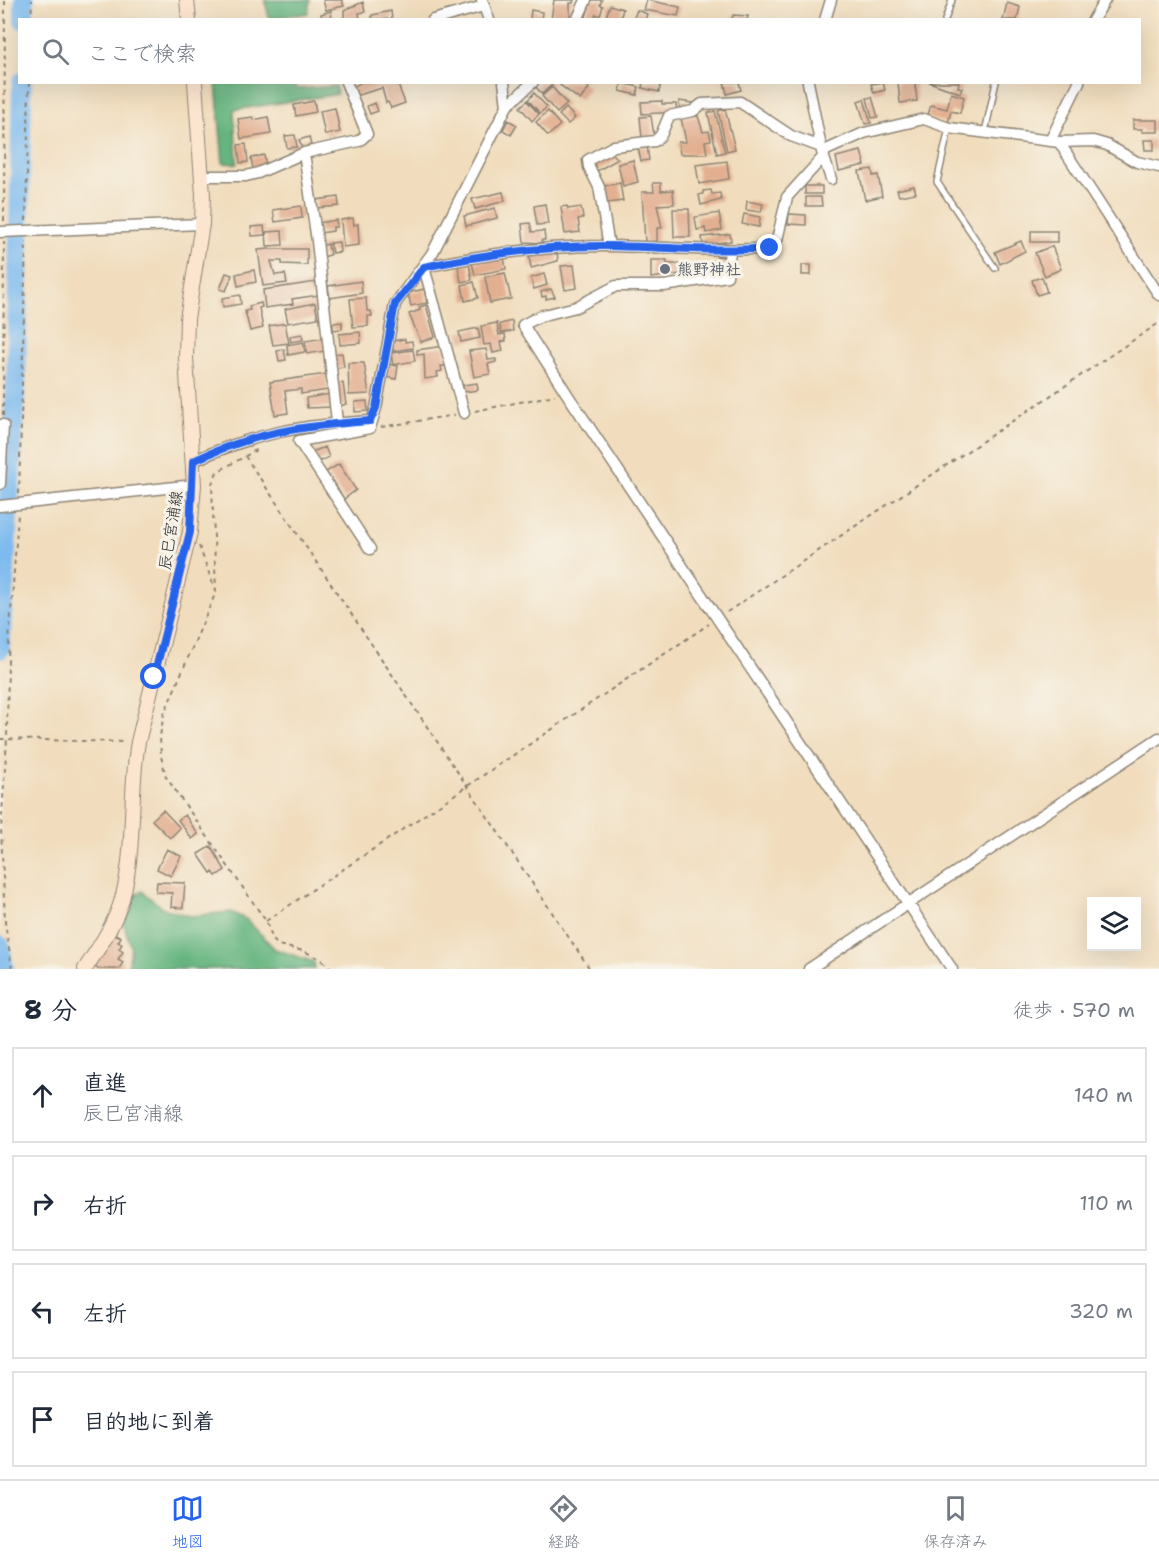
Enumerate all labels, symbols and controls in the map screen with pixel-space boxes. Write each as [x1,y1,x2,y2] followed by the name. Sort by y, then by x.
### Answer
[18,18,1141,84] search box
[39,35,72,68] icon: search
[87,39,197,68] text: ここで検索
[756,234,782,260] route end
[677,259,741,280] place label: 熊野神社
[658,262,672,276] marker: 熊野神社
[154,489,187,571] street label: 辰巳宮浦線
[140,663,166,689] route start
[1087,897,1141,951] map controls
[1087,897,1141,951] button: layers
[24,992,77,1027] text: 8 分
[1013,997,1135,1023] text: 徒歩 · 570 m
[83,1068,127,1097] text: 直進
[26,1079,59,1112] icon: ahead
[1074,1082,1133,1108] text: 140 m
[83,1100,183,1126] text: 辰巳宮浦線
[26,1187,59,1220] icon: right
[1079,1190,1133,1216] text: 110 m
[83,1191,127,1220] text: 右折
[26,1295,59,1328] icon: left
[1069,1298,1133,1324] text: 320 m
[83,1299,127,1328] text: 左折
[26,1403,59,1436] icon: arrive
[83,1407,215,1436] text: 目的地に到着
[171,1492,204,1552] tab: 地図
[547,1492,580,1552] tab: 経路
[923,1492,987,1552] tab: 保存済み

